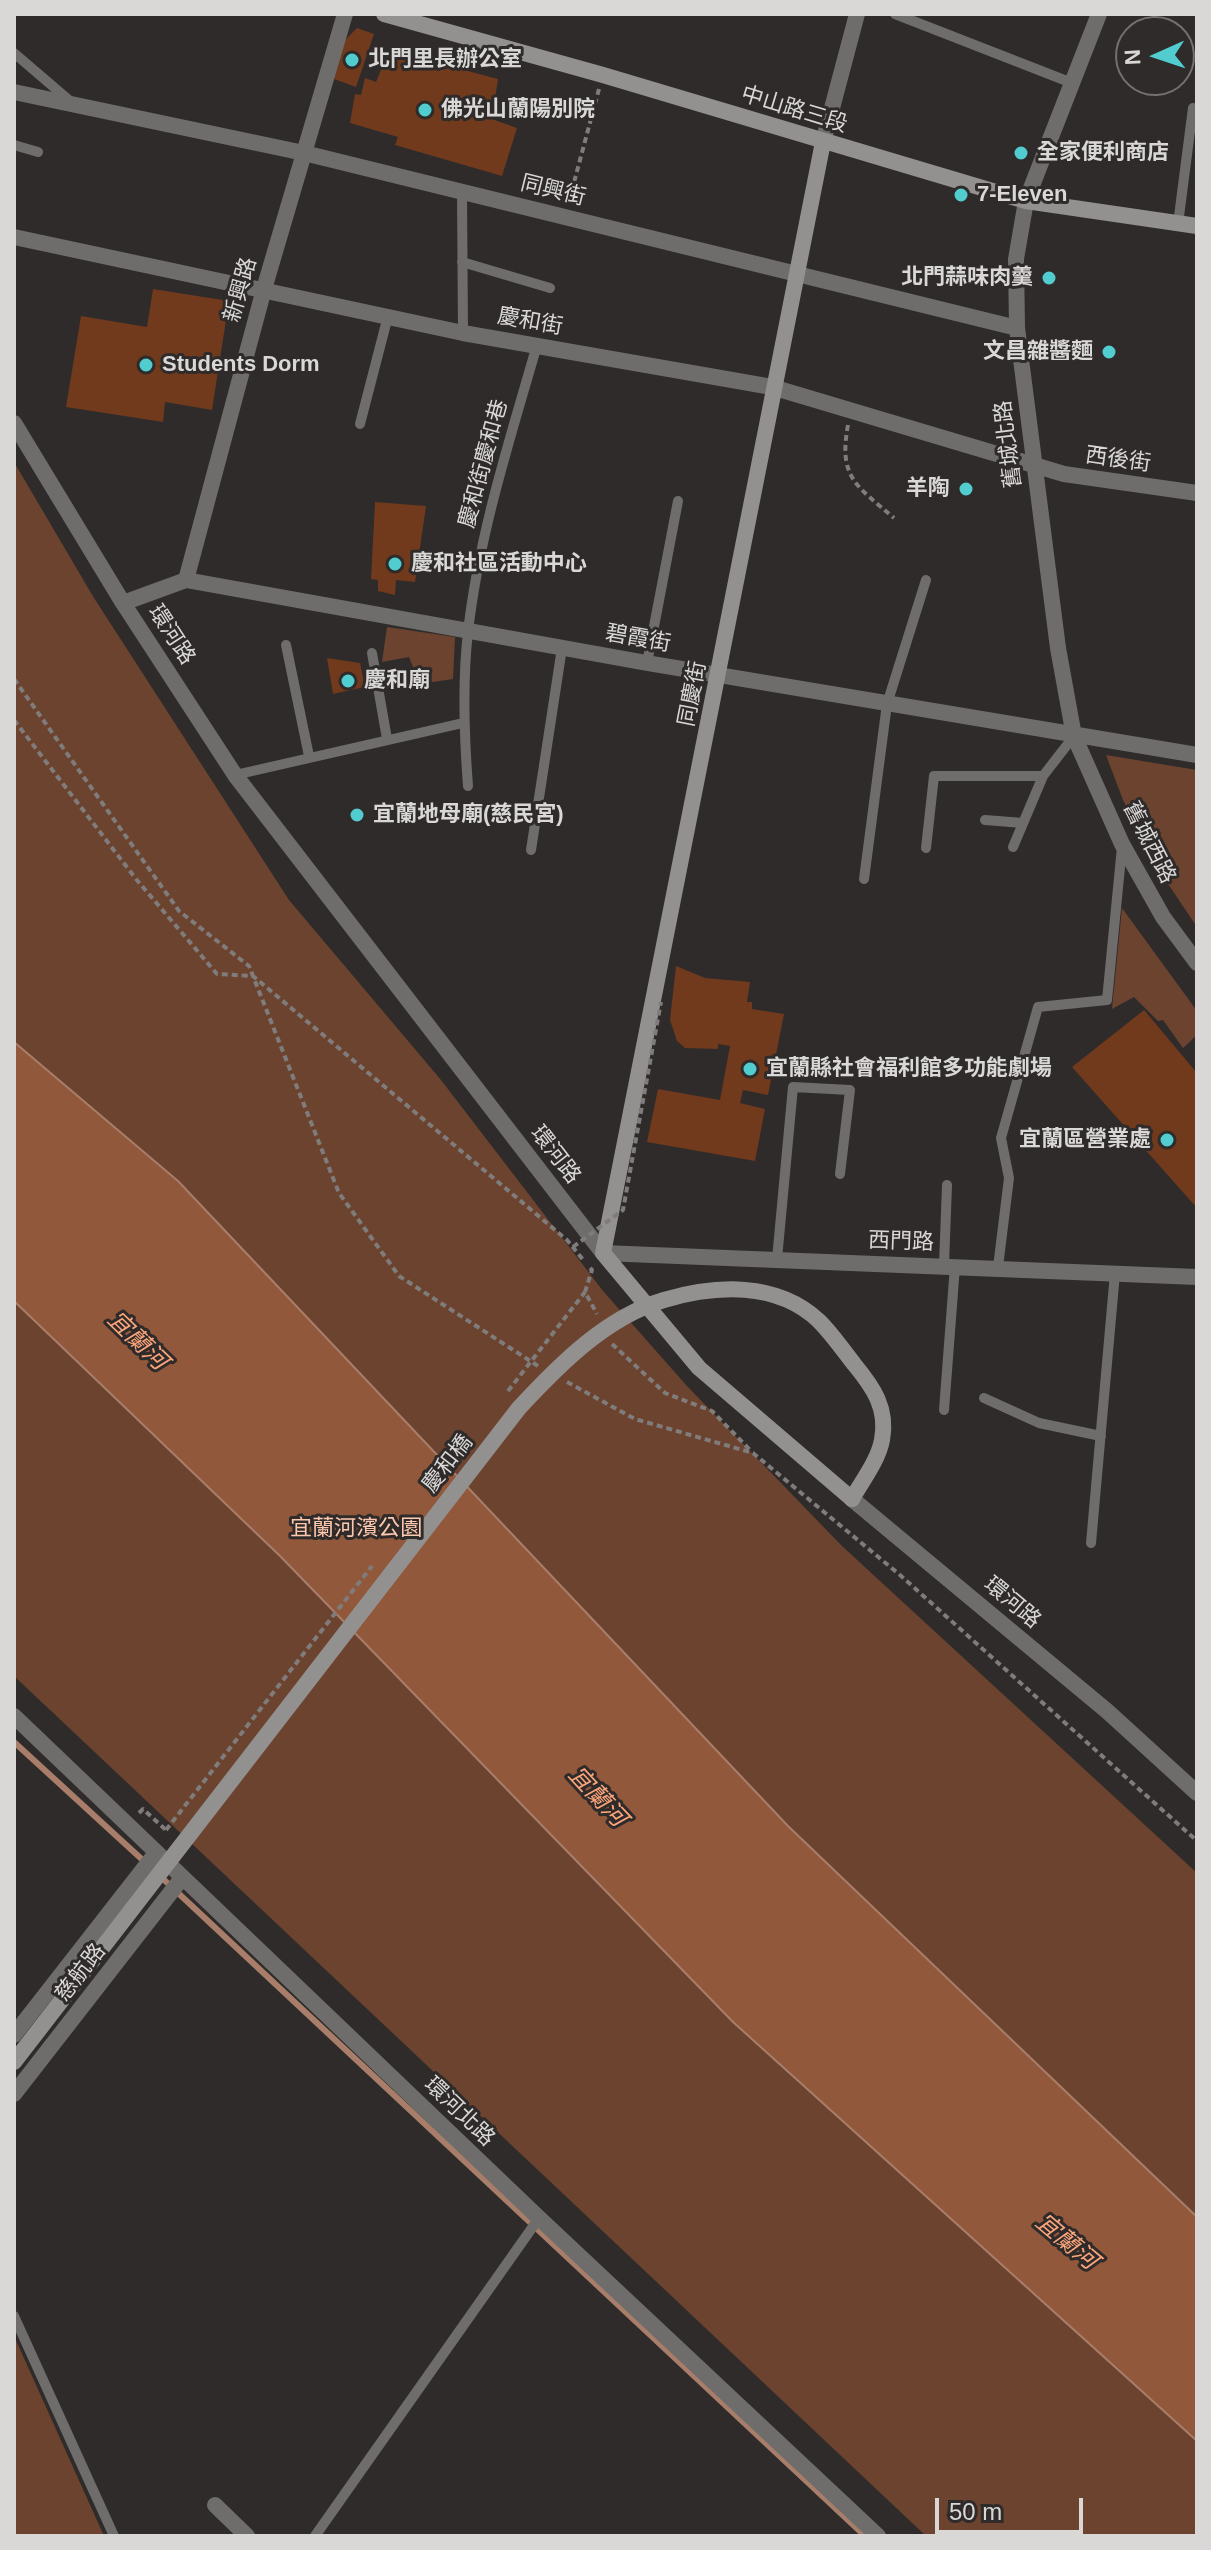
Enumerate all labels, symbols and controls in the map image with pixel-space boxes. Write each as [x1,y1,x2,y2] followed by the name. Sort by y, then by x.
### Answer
[1115,16,1195,96] north arrow
[368,47,522,73] place label: 北門里長辦公室
[1120,49,1145,66] text: N
[343,51,361,69] marker: 北門里長辦公室
[738,81,850,139] street label: 中山路三段
[441,97,595,123] place label: 佛光山蘭陽別院
[416,101,434,119] marker: 佛光山蘭陽別院
[1037,140,1169,166] place label: 全家便利商店
[1012,144,1030,162] marker: 全家便利商店
[518,170,588,212] street label: 同興街
[977,182,1067,208] place label: 7-Eleven
[952,186,970,204] marker: 7-Eleven
[219,255,263,325] street label: 新興路
[901,265,1033,291] place label: 北門蒜味肉羹
[1040,269,1058,287] marker: 北門蒜味肉羹
[495,303,565,341] street label: 慶和街
[983,339,1093,365] place label: 文昌雜醬麵
[1100,343,1118,361] marker: 文昌雜醬麵
[162,352,320,378] place label: Students Dorm
[137,356,155,374] marker: Students Dorm
[454,397,514,531] street label: 慶和街慶和巷
[991,399,1027,489] street label: 舊城北路
[1083,442,1153,478] street label: 西後街
[906,476,950,502] place label: 羊陶
[957,480,975,498] marker: 羊陶
[411,551,587,577] place label: 慶和社區活動中心
[386,555,404,573] marker: 慶和社區活動中心
[142,600,200,670] street label: 環河路
[603,620,673,658] street label: 碧霞街
[674,659,712,729] street label: 同慶街
[364,668,430,694] place label: 慶和廟
[339,672,357,690] marker: 慶和廟
[1117,798,1181,888] street label: 舊城西路
[373,802,564,828] place label: 宜蘭地母廟(慈民宮)
[348,806,366,824] marker: 宜蘭地母廟(慈民宮)
[766,1056,1052,1082] place label: 宜蘭縣社會福利館多功能劇場
[741,1060,759,1078] marker: 宜蘭縣社會福利館多功能劇場
[524,1121,586,1189] street label: 環河路
[1019,1127,1151,1153] place label: 宜蘭區營業處
[1158,1131,1176,1149] marker: 宜蘭區營業處
[868,1228,934,1256] street label: 西門路
[101,1306,173,1376] water label: 宜蘭河
[417,1430,479,1498] street label: 慶和橋
[290,1516,422,1542] park label: 宜蘭河濱公園
[978,1572,1046,1634] street label: 環河路
[562,1761,632,1833] water label: 宜蘭河
[50,1939,112,2007] street label: 慈航路
[418,2072,500,2152] street label: 環河北路
[1029,2208,1103,2276] water label: 宜蘭河
[939,2482,1087,2532] scale bar
[949,2498,1002,2525] text: 50 m

